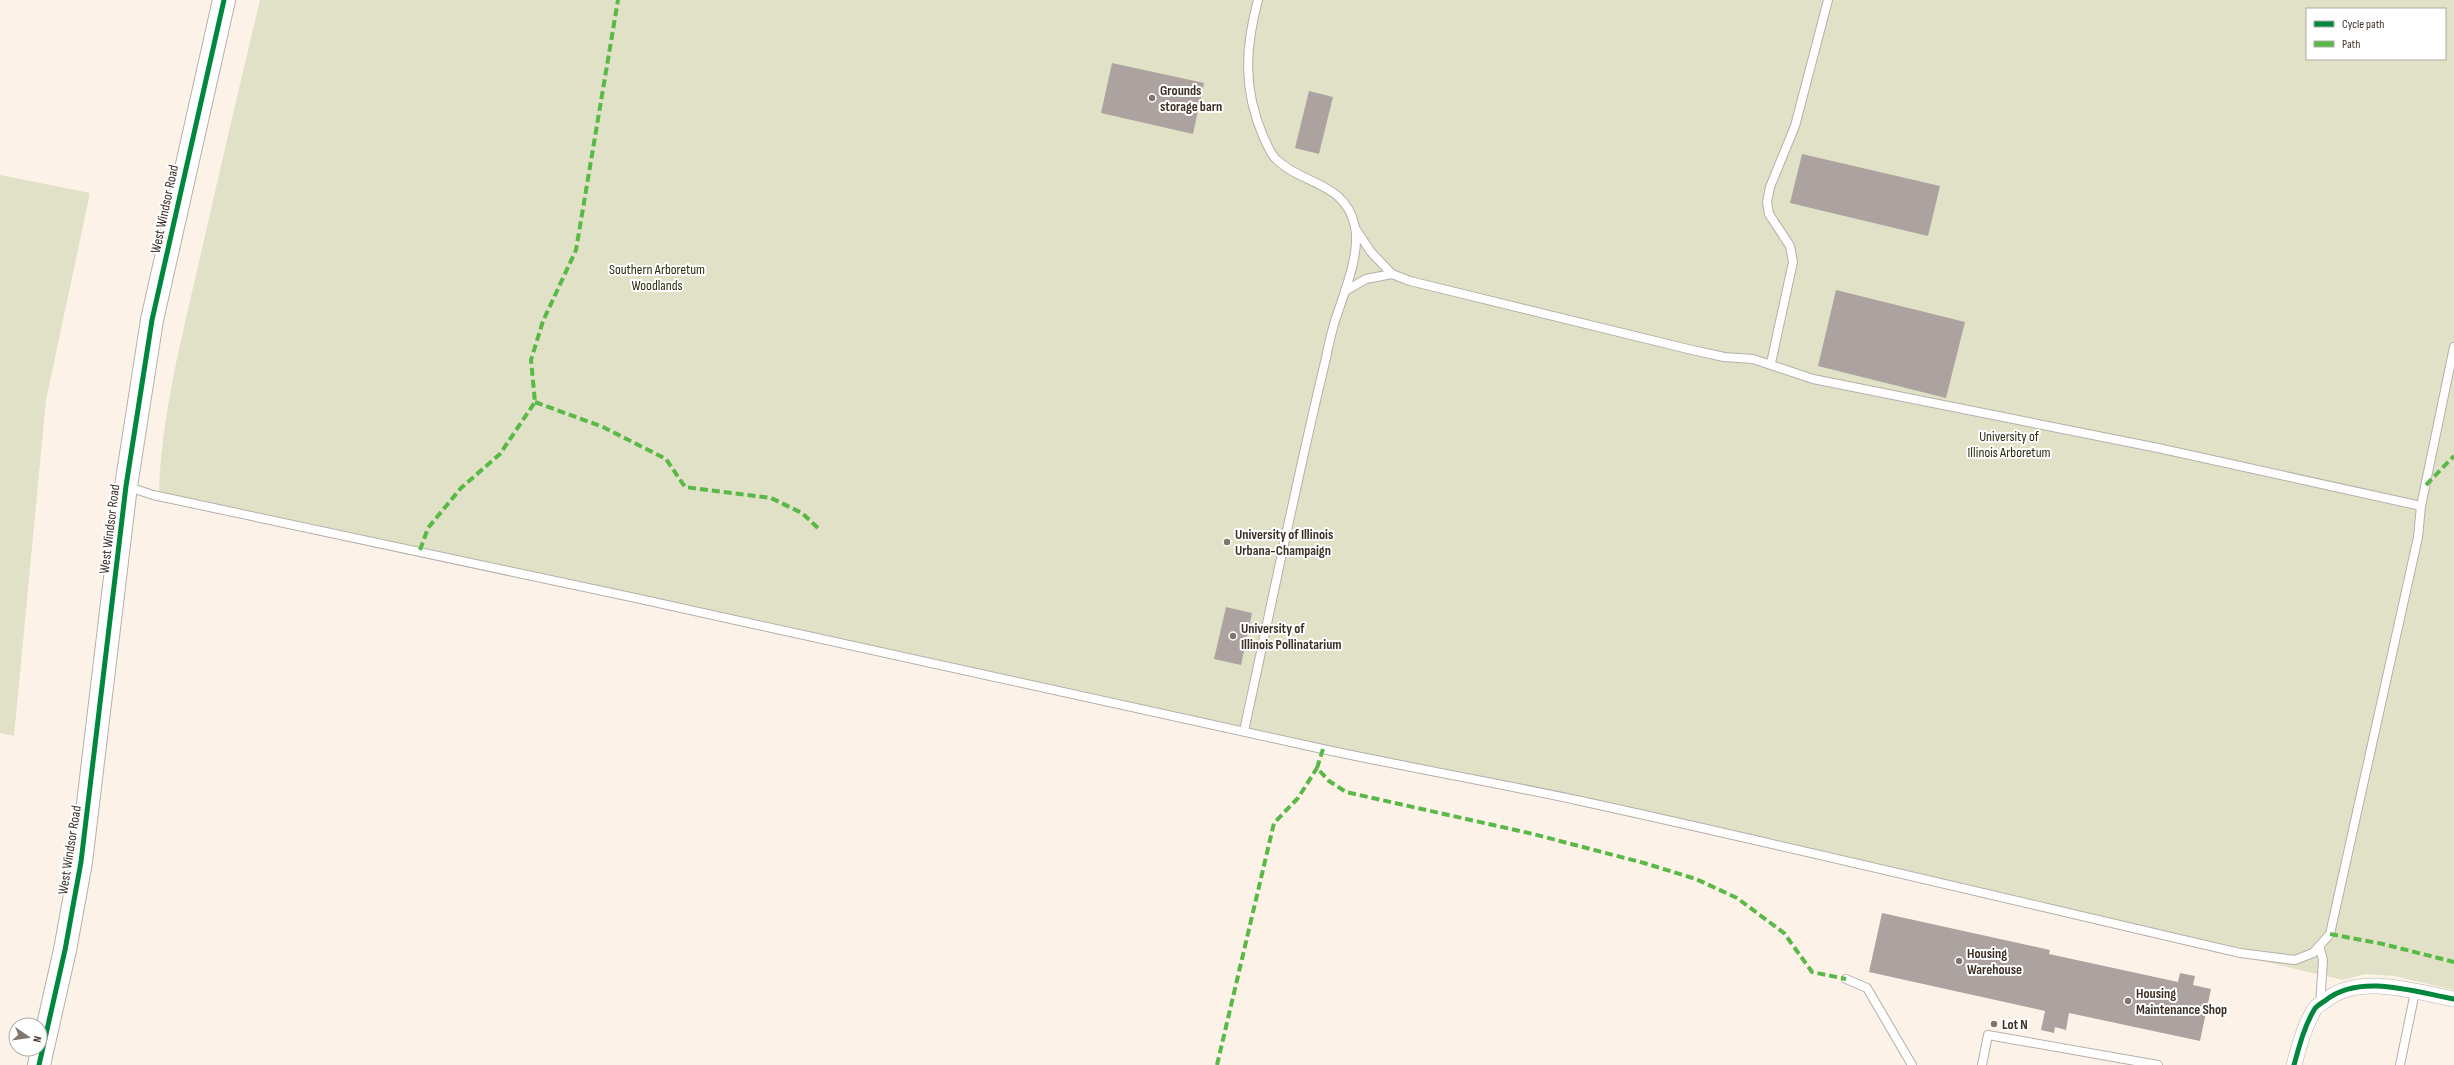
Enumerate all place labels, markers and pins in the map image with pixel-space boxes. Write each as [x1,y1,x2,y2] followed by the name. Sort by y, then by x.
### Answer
[1160,82,1222,115] place label: Grounds storage barn
[1147,93,1157,103] marker: Grounds storage barn
[1235,526,1333,559] place label: University of Illinois Urbana-Champaign
[1222,537,1232,547] marker: University of Illinois Urbana-Champaign
[1241,620,1342,653] place label: University of Illinois Pollinatarium
[1228,631,1238,641] marker: University of Illinois Pollinatarium
[1967,945,2022,978] place label: Housing Warehouse
[1954,956,1964,966] marker: Housing Warehouse
[2136,985,2227,1018] place label: Housing Maintenance Shop
[2123,996,2133,1006] marker: Housing Maintenance Shop
[2002,1016,2028,1033] place label: Lot N
[1989,1019,1999,1029] marker: Lot N

